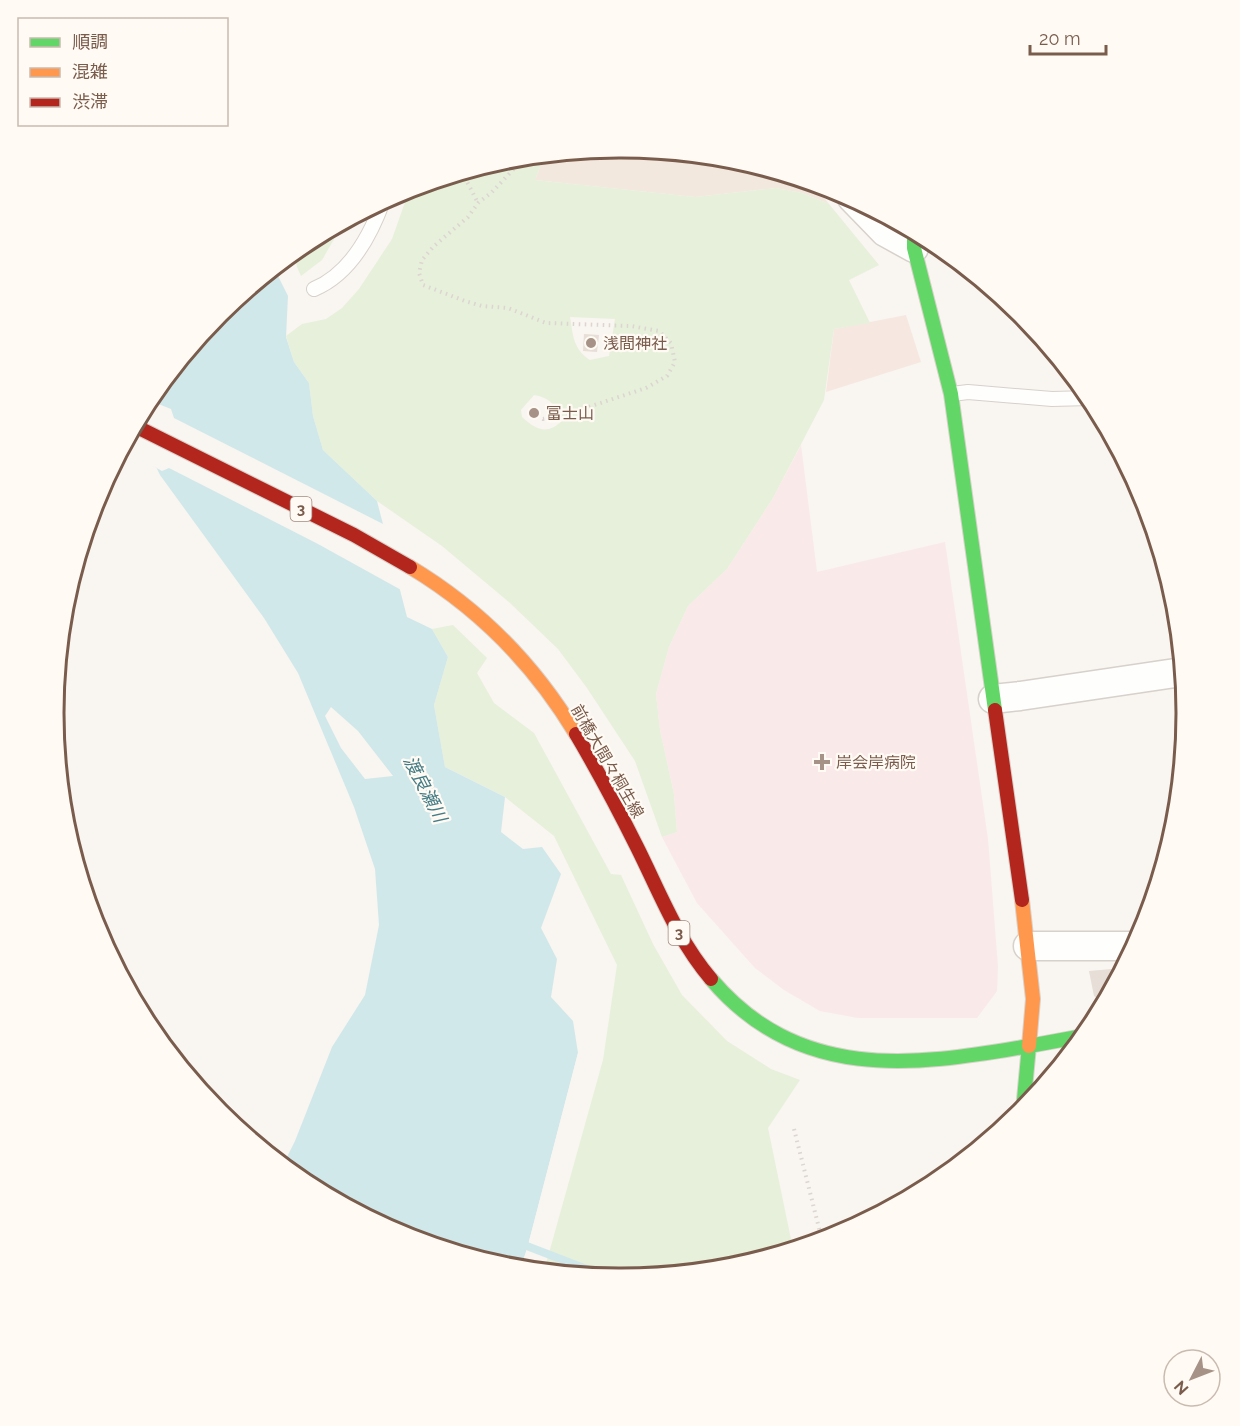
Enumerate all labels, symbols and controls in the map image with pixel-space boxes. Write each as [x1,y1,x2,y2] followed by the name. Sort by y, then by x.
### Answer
[18,18,228,126] legend
[1030,18,1106,56] scale bar
[1039,28,1081,49] text: 20 m
[72,31,108,52] text: 順調
[72,61,108,82] text: 混雑
[72,91,108,112] text: 渋滞
[603,334,667,353] place label: 浅間神社
[584,336,598,350] marker: 浅間神社
[546,404,594,423] place label: 富士山
[527,406,541,420] marker: 富士山
[290,497,312,521] road number: 3
[567,701,648,821] street label: 前橋大間々桐生線
[400,752,452,827] water label: 渡良瀬川
[813,753,831,771] marker: 岸会岸病院
[836,753,916,772] place label: 岸会岸病院
[668,921,690,945] road number: 3
[1162,1348,1222,1408] north arrow
[1170,1377,1192,1399] text: N

